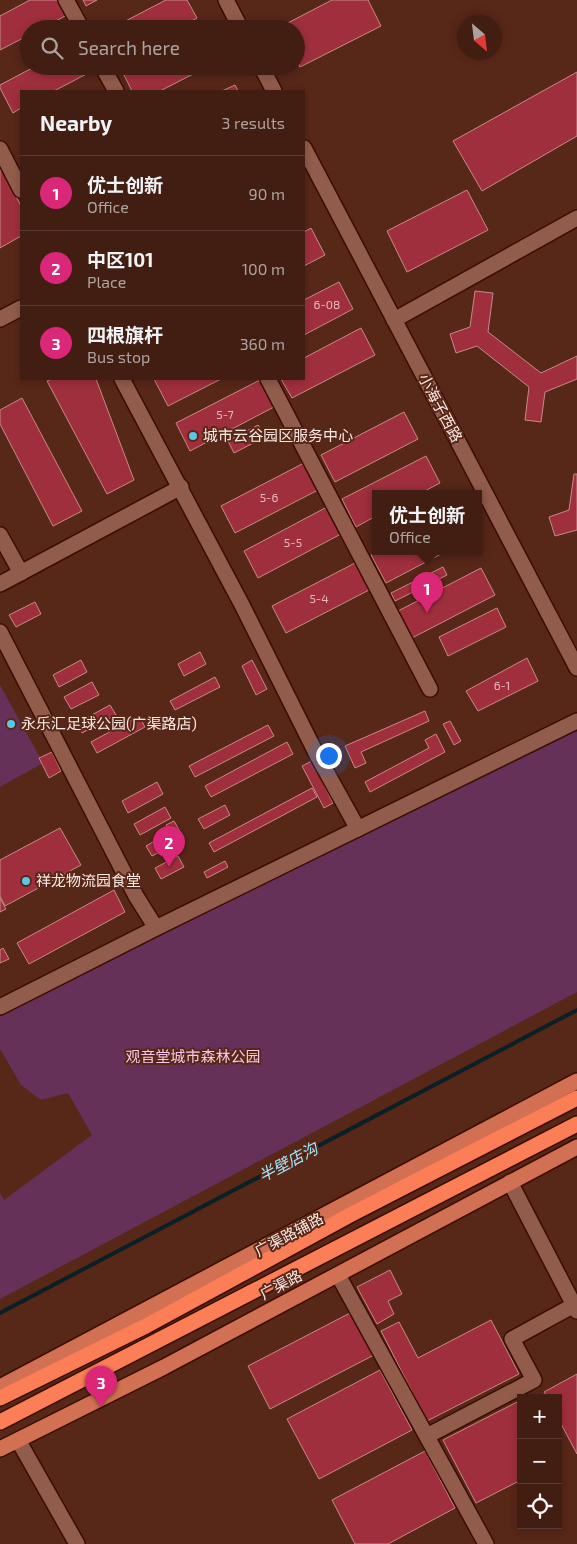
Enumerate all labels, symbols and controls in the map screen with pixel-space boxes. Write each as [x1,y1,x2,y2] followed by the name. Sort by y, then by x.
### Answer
[457,15,502,60] north arrow
[20,20,305,75] search box
[38,34,66,62] icon: search
[78,36,180,59] text: Search here
[40,110,112,135] text: Nearby
[222,113,285,132] text: 3 results
[87,173,163,196] text: 优士创新
[53,184,59,203] text: 1
[249,184,285,203] text: 90 m
[87,197,129,216] text: Office
[87,248,153,271] text: 中区101
[51,259,61,278] text: 2
[242,259,285,278] text: 100 m
[87,272,126,291] text: Place
[314,297,340,311] house number: 6-08
[87,323,163,346] text: 四根旗杆
[51,334,61,353] text: 3
[240,334,285,353] text: 360 m
[87,347,150,366] text: Bus stop
[415,370,466,445] street label: 小海子西路
[216,407,234,421] house number: 5-7
[203,426,353,444] place label: 城市云谷园区服务中心
[187,430,199,442] marker: 城市云谷园区服务中心
[260,490,278,504] house number: 5-6
[372,490,482,555] popup
[389,503,465,526] text: 优士创新
[389,527,431,546] text: Office
[284,535,302,549] house number: 5-5
[411,572,443,613] pin: 1
[309,591,329,605] house number: 5-4
[494,678,510,692] house number: 6-1
[21,714,197,732] place label: 永乐汇足球公园(广渠路店)
[5,718,17,730] marker: 永乐汇足球公园(广渠路店)
[316,743,342,769] your location
[153,826,185,867] pin: 2
[36,871,141,889] place label: 祥龙物流园食堂
[20,875,32,887] marker: 祥龙物流园食堂
[125,1047,261,1065] park label: 观音堂城市森林公园
[255,1137,322,1185] water label: 半壁店沟
[251,1209,326,1260] street label: 广渠路辅路
[256,1266,305,1303] street label: 广渠路
[85,1366,117,1407] pin: 3
[517,1394,562,1529] map controls
[517,1394,562,1439] button: +
[517,1439,562,1484] button: −
[517,1484,562,1529] button: locate

